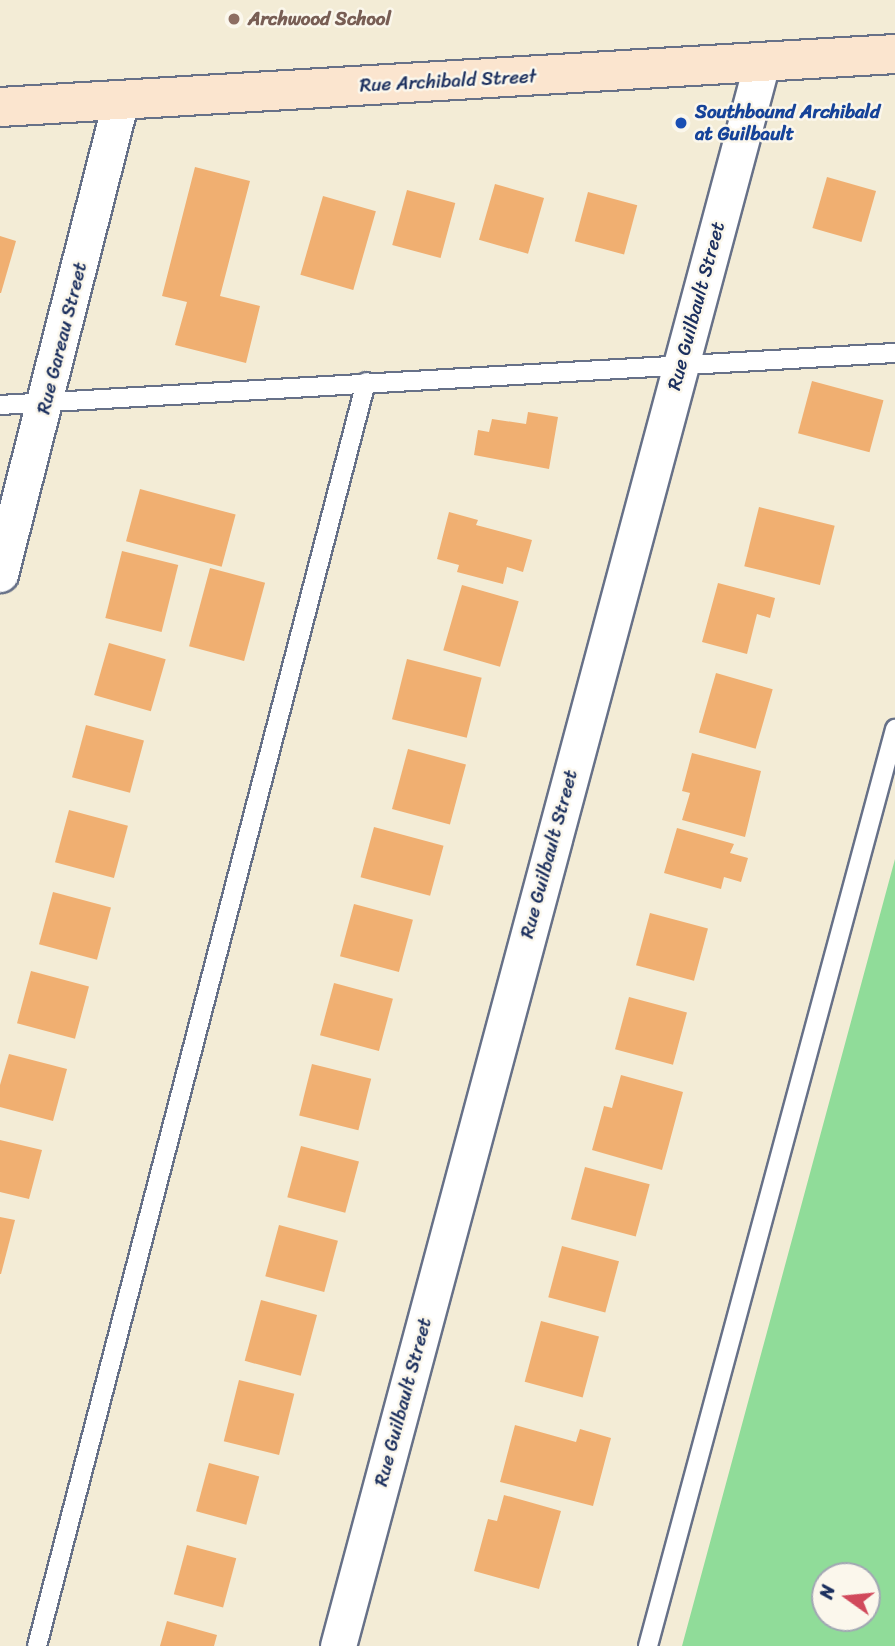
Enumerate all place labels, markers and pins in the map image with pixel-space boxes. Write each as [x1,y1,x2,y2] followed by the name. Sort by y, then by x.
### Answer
[248,8,391,30] place label: Archwood School
[226,11,242,27] marker: Archwood School
[695,101,880,145] place label: Southbound Archibald at Guilbault
[673,115,689,131] marker: Southbound Archibald at Guilbault

